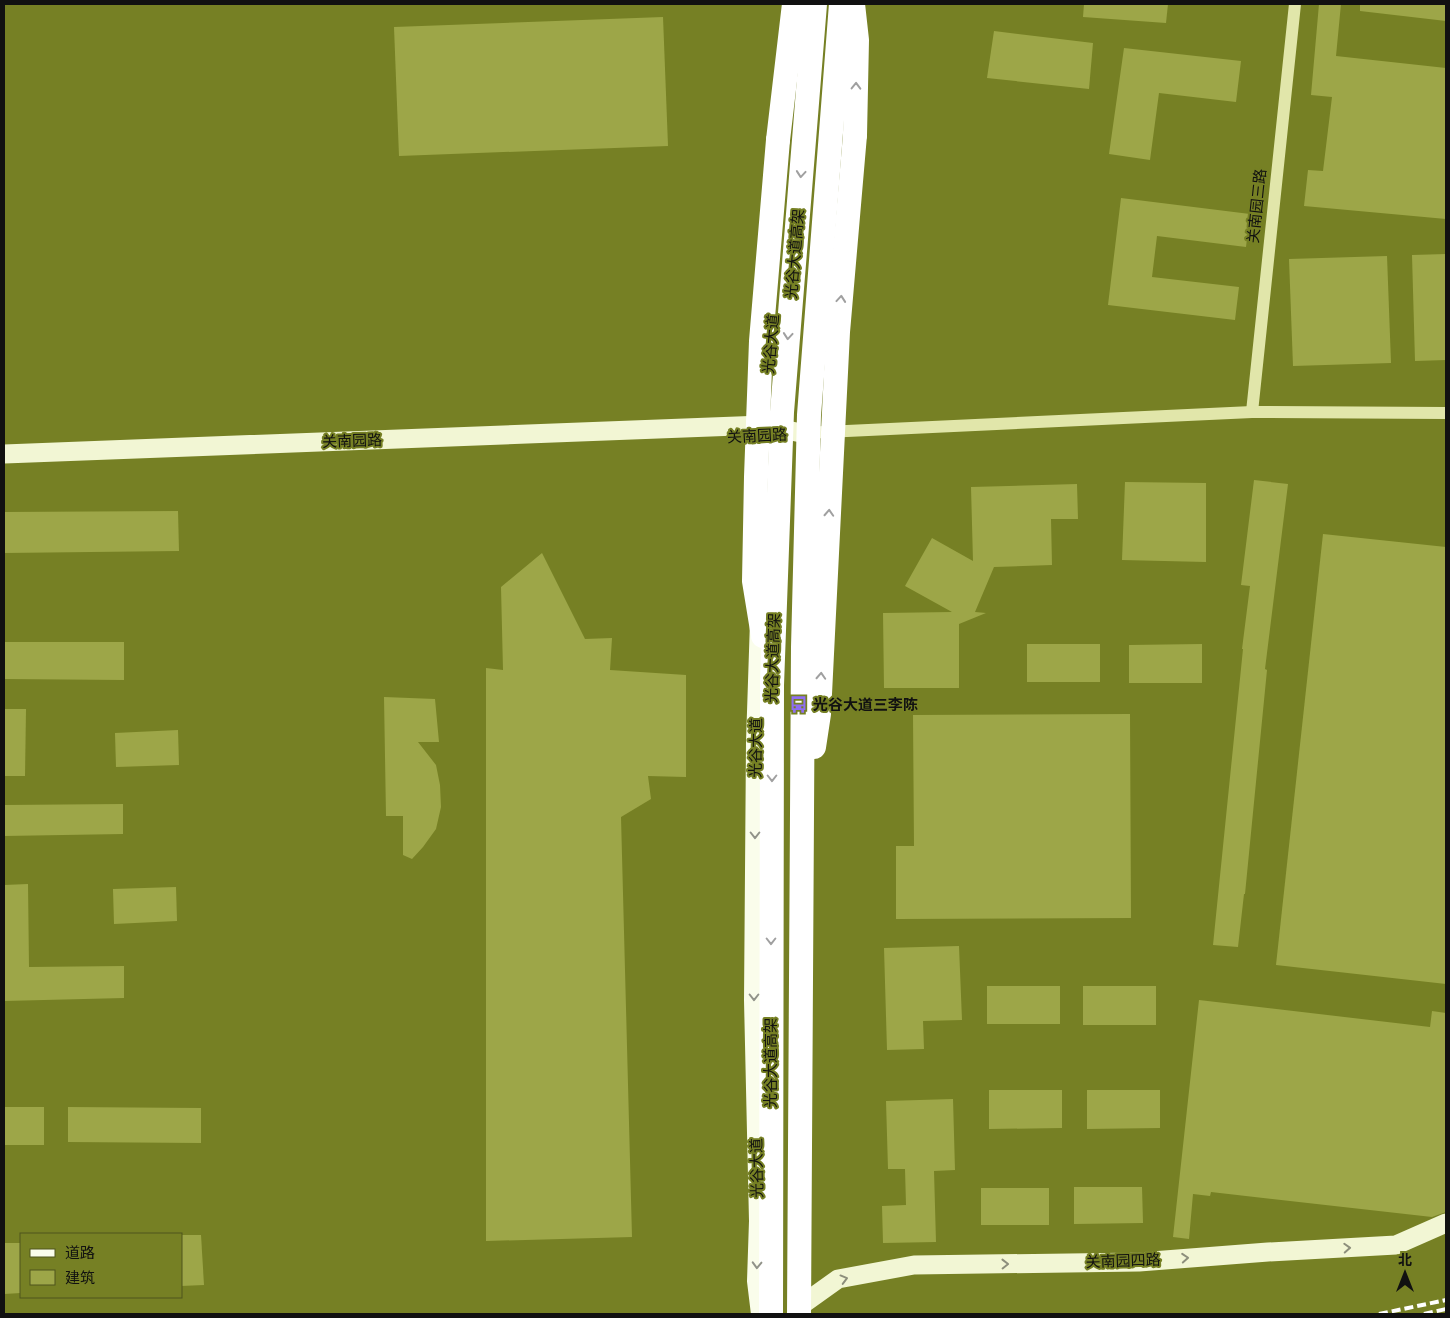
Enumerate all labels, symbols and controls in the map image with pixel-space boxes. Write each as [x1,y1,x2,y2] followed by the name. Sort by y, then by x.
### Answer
[851,82,861,90] one-way arrow
[1244,168,1270,244] street label: 关南园三路
[796,171,807,179] one-way arrow
[782,208,808,300] street label: 光谷大道高架
[835,294,846,302] one-way arrow
[759,313,783,375] street label: 光谷大道
[783,333,794,341] one-way arrow
[727,425,787,447] street label: 关南园路
[322,431,382,451] street label: 关南园路
[824,509,835,517] one-way arrow
[762,613,784,703] street label: 光谷大道高架
[816,671,827,679] one-way arrow
[789,695,809,715] bus stop icon: 光谷大道三李陈
[813,696,918,714] place label: 光谷大道三李陈
[746,718,766,778] street label: 光谷大道
[767,775,777,783] one-way arrow
[750,832,760,839] one-way arrow
[766,938,776,945] one-way arrow
[749,994,759,1002] one-way arrow
[762,1018,780,1108] street label: 光谷大道高架
[747,1138,767,1198] street label: 光谷大道
[20,1233,182,1298] legend
[1344,1242,1352,1253] one-way arrow
[65,1244,95,1262] text: 道路
[1380,1248,1430,1298] north arrow
[1085,1251,1161,1271] street label: 关南园四路
[1398,1252,1412,1268] text: 北
[1181,1253,1189,1264] one-way arrow
[1002,1259,1010,1269] one-way arrow
[752,1262,762,1269] one-way arrow
[65,1269,95,1287] text: 建筑
[840,1274,848,1284] one-way arrow

